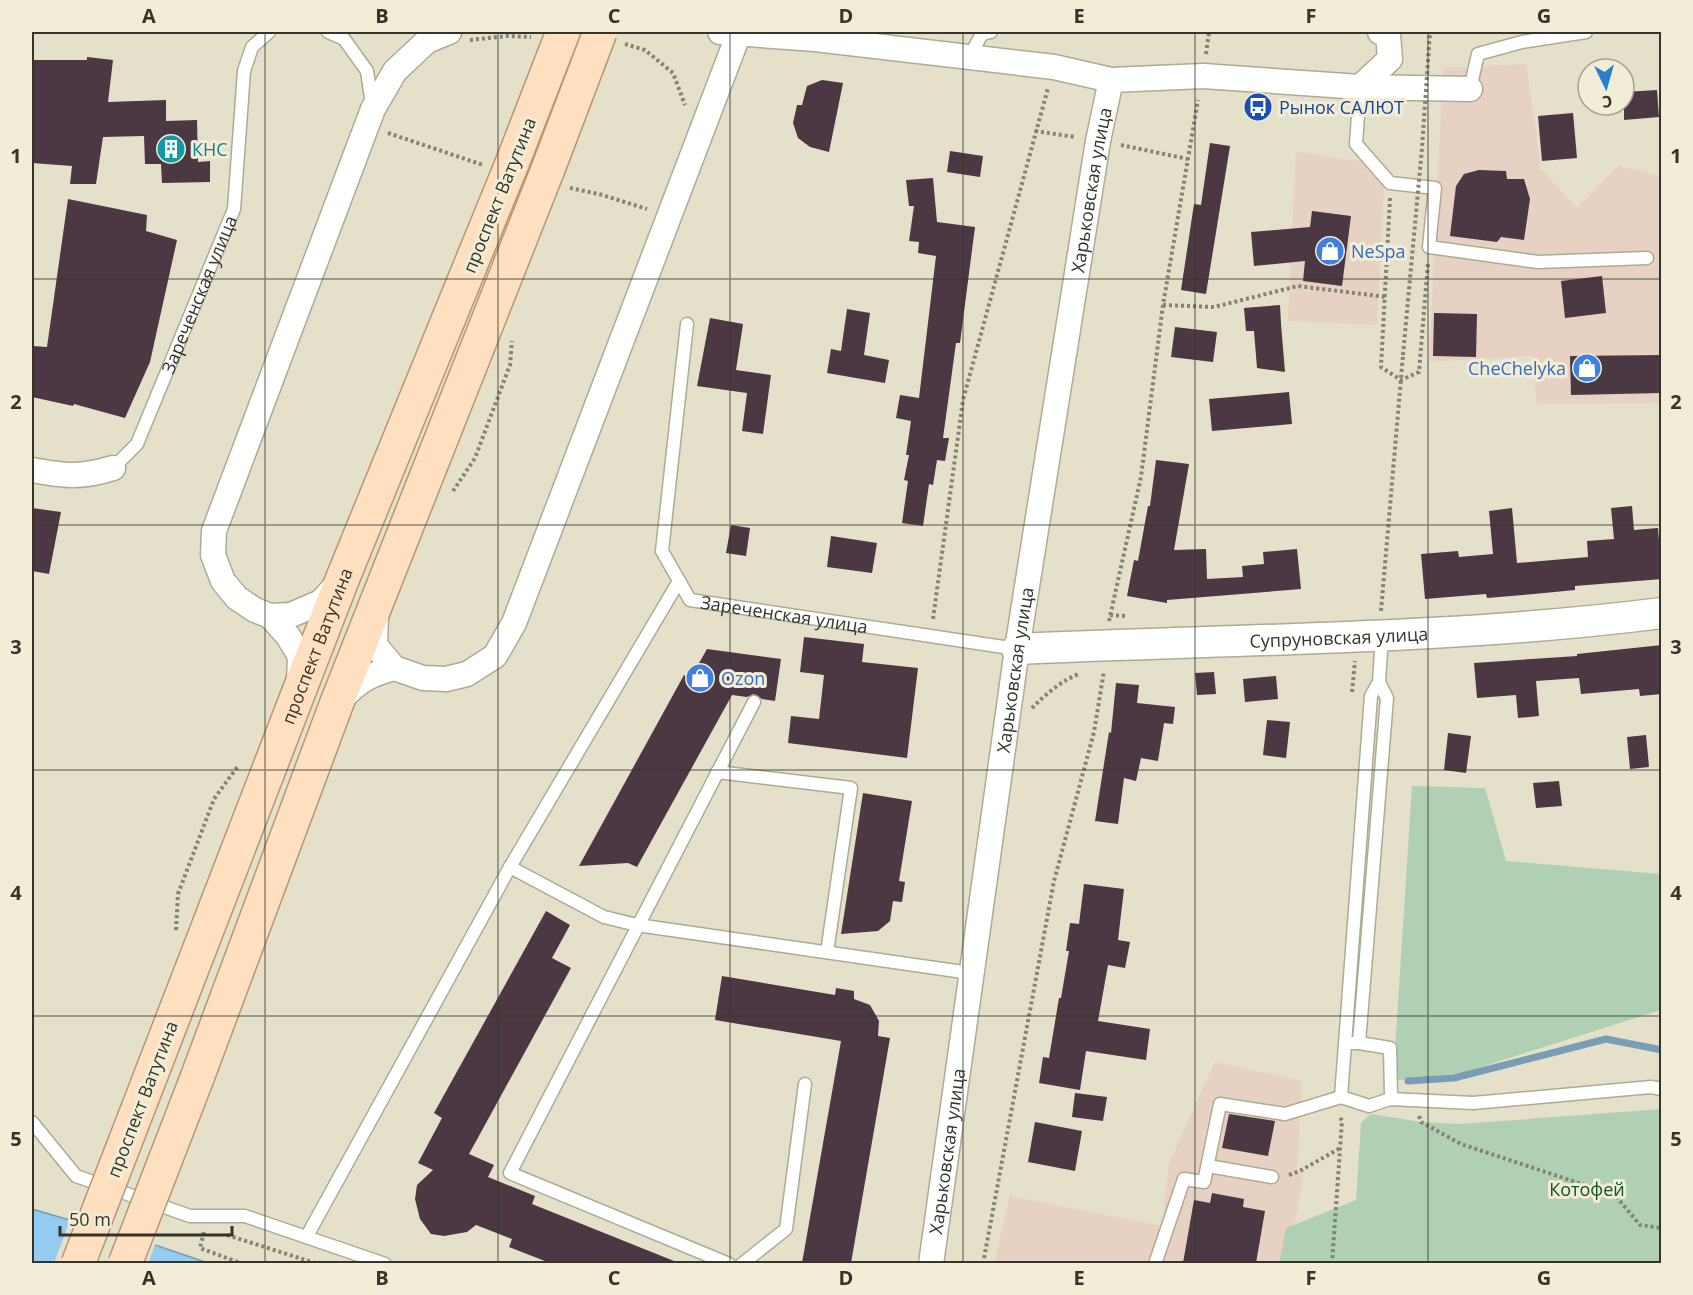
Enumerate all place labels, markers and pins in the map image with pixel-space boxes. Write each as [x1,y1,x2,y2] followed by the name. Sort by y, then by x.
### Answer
[1242,91,1274,123] bus stop icon: Рынок САЛЮТ
[1279,95,1404,119] place label: Рынок САЛЮТ
[155,133,187,165] building icon: КНС
[192,137,228,161] place label: КНС
[1314,235,1346,267] shop icon: NeSpa
[1351,239,1406,263] place label: NeSpa
[1571,352,1603,384] shop icon: CheChelyka
[1468,356,1566,380] place label: CheChelyka
[684,662,716,694] shop icon: Ozon
[721,666,765,690] place label: Ozon

